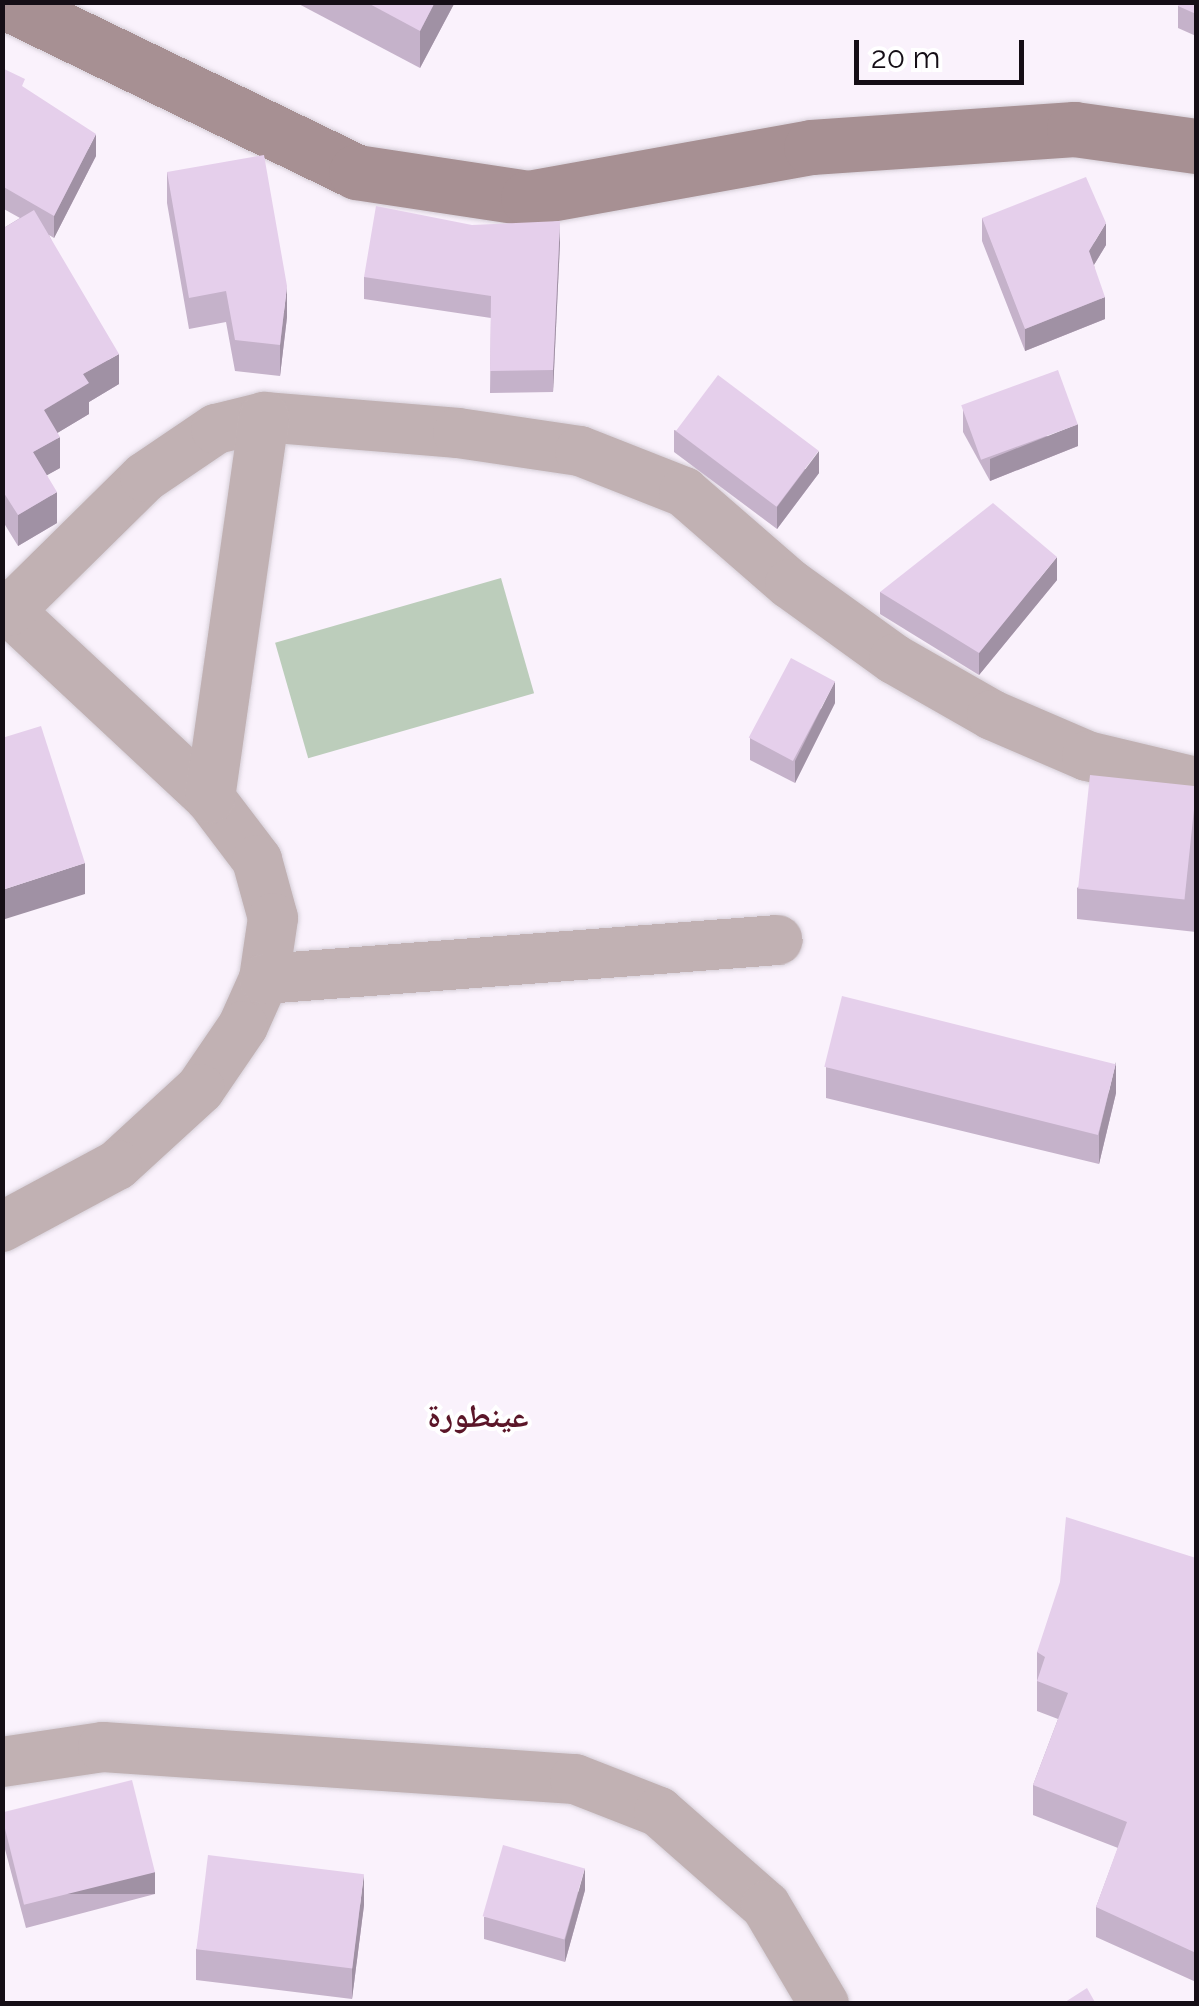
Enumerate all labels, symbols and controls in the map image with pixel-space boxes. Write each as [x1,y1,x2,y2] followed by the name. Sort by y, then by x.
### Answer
[859,20,1029,82] scale bar
[871,40,940,75] text: 20 m
[427,1397,529,1435] district label: عينطورة

